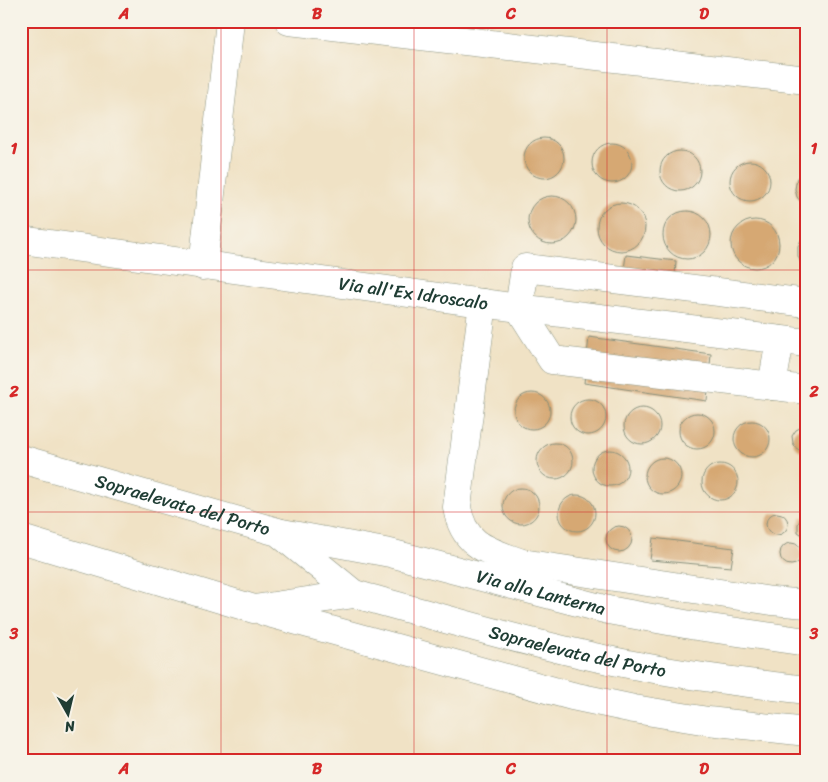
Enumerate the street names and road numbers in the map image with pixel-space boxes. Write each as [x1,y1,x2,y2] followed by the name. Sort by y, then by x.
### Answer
[337,268,490,320] street label: Via all'Ex Idroscalo
[91,465,274,545] street label: Sopraelevata del Porto
[473,560,609,625] street label: Via alla Lanterna
[485,616,669,687] street label: Sopraelevata del Porto

